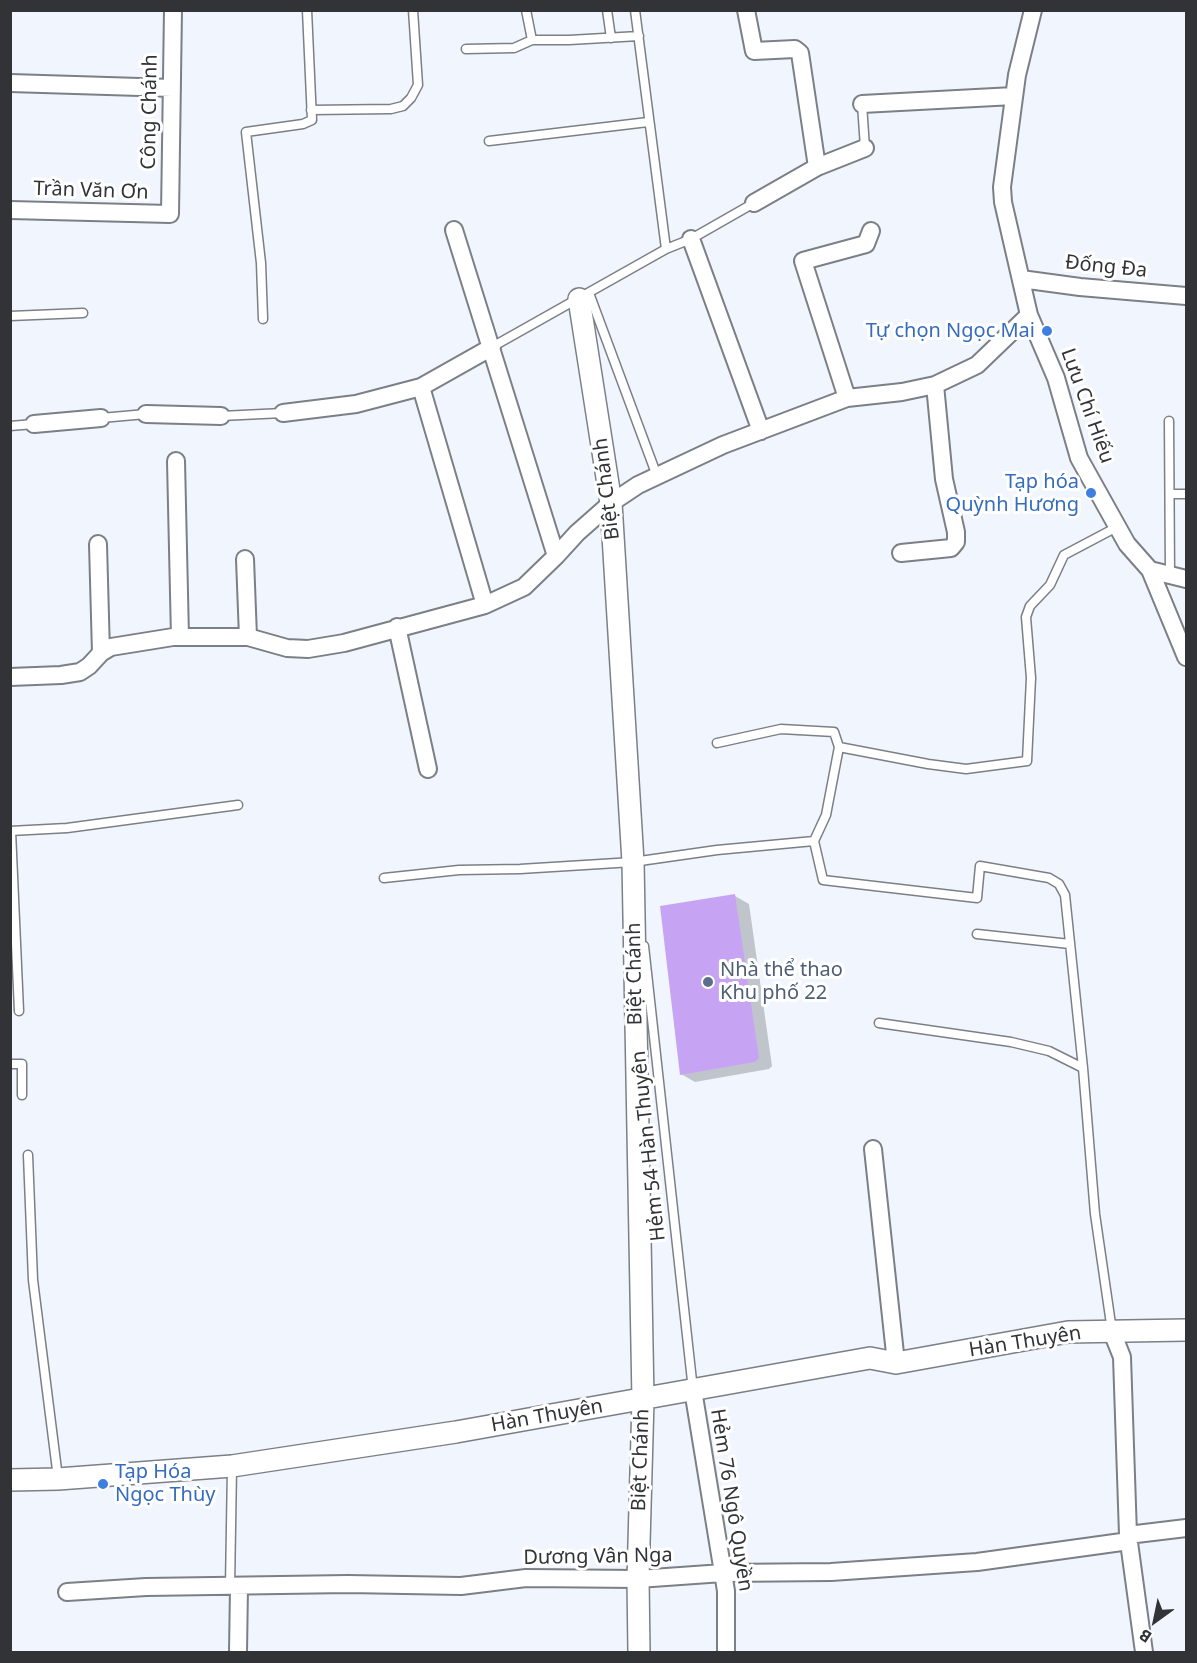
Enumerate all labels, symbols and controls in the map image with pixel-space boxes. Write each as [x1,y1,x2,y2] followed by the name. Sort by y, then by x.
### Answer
[137,54,163,170] street label: Công Chánh
[33,177,149,205] street label: Trần Văn Ơn
[1064,251,1148,283] street label: Đống Đa
[866,319,1035,343] place label: Tự chọn Ngọc Mai
[1040,324,1054,338] marker: Tự chọn Ngọc Mai
[1055,345,1119,467] street label: Lưu Chí Hiếu
[589,437,625,541] street label: Biệt Chánh
[946,470,1079,517] place label: Tạp hóa Quỳnh Hương
[1084,486,1098,500] marker: Tạp hóa Quỳnh Hương
[622,922,648,1026] street label: Biệt Chánh
[720,958,843,1005] place label: Nhà thể thao Khu phố 22
[701,975,715,989] marker: Nhà thể thao Khu phố 22
[627,1050,671,1242] street label: Hẻm 54 Hàn Thuyên
[967,1321,1083,1363] street label: Hàn Thuyên
[489,1394,605,1438] street label: Hàn Thuyên
[705,1407,757,1593] street label: Hẻm 76 Ngô Quyền
[627,1408,655,1512] street label: Biệt Chánh
[115,1460,215,1507] place label: Tạp Hóa Ngọc Thùy
[96,1477,110,1491] marker: Tạp Hóa Ngọc Thùy
[523,1544,673,1570] street label: Dương Vân Nga
[1125,1591,1185,1651] north arrow
[1135,1624,1156,1648] text: B

